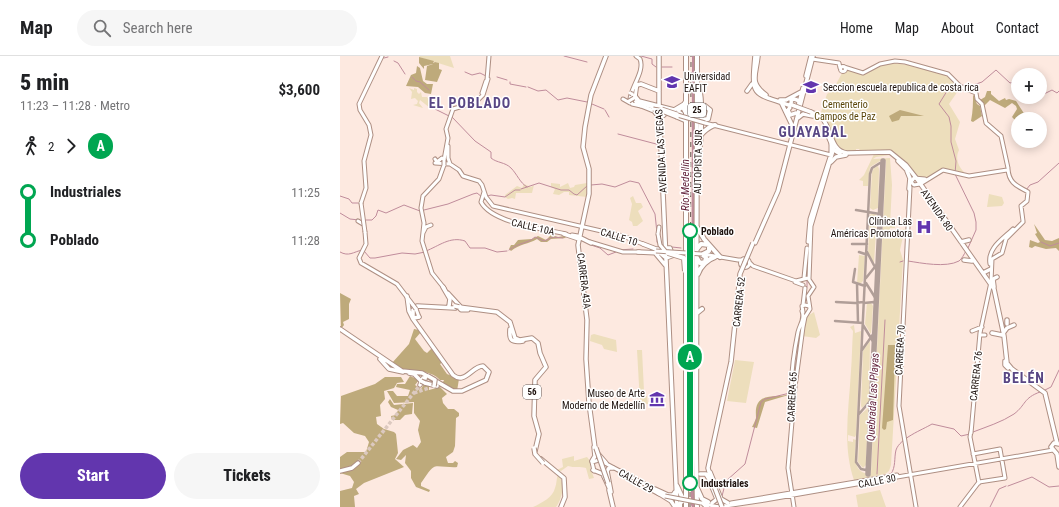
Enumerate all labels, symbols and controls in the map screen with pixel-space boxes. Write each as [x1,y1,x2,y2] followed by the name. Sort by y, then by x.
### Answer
[77,10,357,46] search box
[20,16,53,39] text: Map
[91,17,113,39] icon: search
[123,19,193,37] text: Search here
[840,20,873,36] text: Home
[895,20,919,36] text: Map
[941,20,974,36] text: About
[996,20,1039,36] text: Contact
[1011,68,1047,148] map controls
[1011,68,1047,104] button: +
[20,70,69,95] text: 5 min
[684,71,730,94] place label: Universidad EAFIT
[663,73,681,91] school or university icon: Universidad EAFIT
[802,78,820,96] school or university icon: Seccion escuela republica de costa rica
[278,81,320,99] text: $3,600
[823,82,979,93] place label: Seccion escuela republica de costa rica
[429,95,511,111] district label: EL POBLADO
[20,98,130,113] text: 11:23 – 11:28 · Metro
[814,99,876,122] park label: Cementerio Campos de Paz
[688,103,706,117] road number: 25
[653,109,669,193] street label: AVENIDA LAS VEGAS
[1011,112,1047,148] button: −
[778,124,848,140] district label: GUAYABAL
[692,129,704,194] street label: AUTOPISTA SUR
[20,135,42,157] icon: walk
[60,135,82,157] icon: forward
[96,138,105,154] text: A
[48,139,54,154] text: 2
[679,159,692,211] water label: Río Medellín
[50,183,121,201] text: Industriales
[291,185,320,200] text: 11:25
[919,187,955,233] street label: AVENIDA 80
[831,216,912,239] place label: Clínica Las Américas Promotora
[510,217,556,237] street label: CALLE 10A
[915,218,933,236] hospital icon: Clínica Las Américas Promotora
[682,223,698,239] marker: Poblado
[599,226,639,248] street label: CALLE 10
[701,226,734,237] place label: Poblado
[50,231,99,249] text: Poblado
[291,233,320,248] text: 11:28
[575,253,593,310] street label: CARRERA 43A
[731,276,747,328] street label: CARRERA 52
[893,325,907,375] street label: CARRERA 70
[677,344,703,370] line badge: A
[686,349,694,365] text: A
[968,350,984,402] street label: CARRERA 76
[864,353,882,441] water label: Quebrada Las Playas
[1003,369,1045,386] district label: BELÉN
[785,372,799,422] street label: CARRERA 65
[523,385,541,399] road number: 56
[562,388,645,411] place label: Museo de Arte Moderno de Medellín
[648,390,666,408] museum icon: Museo de Arte Moderno de Medellín
[20,453,166,499] button: Start
[174,453,320,499] button: Tickets
[617,467,655,495] street label: CALLE 29
[857,472,897,490] street label: CALLE 30
[682,475,698,491] marker: Industriales
[701,478,749,489] place label: Industriales

